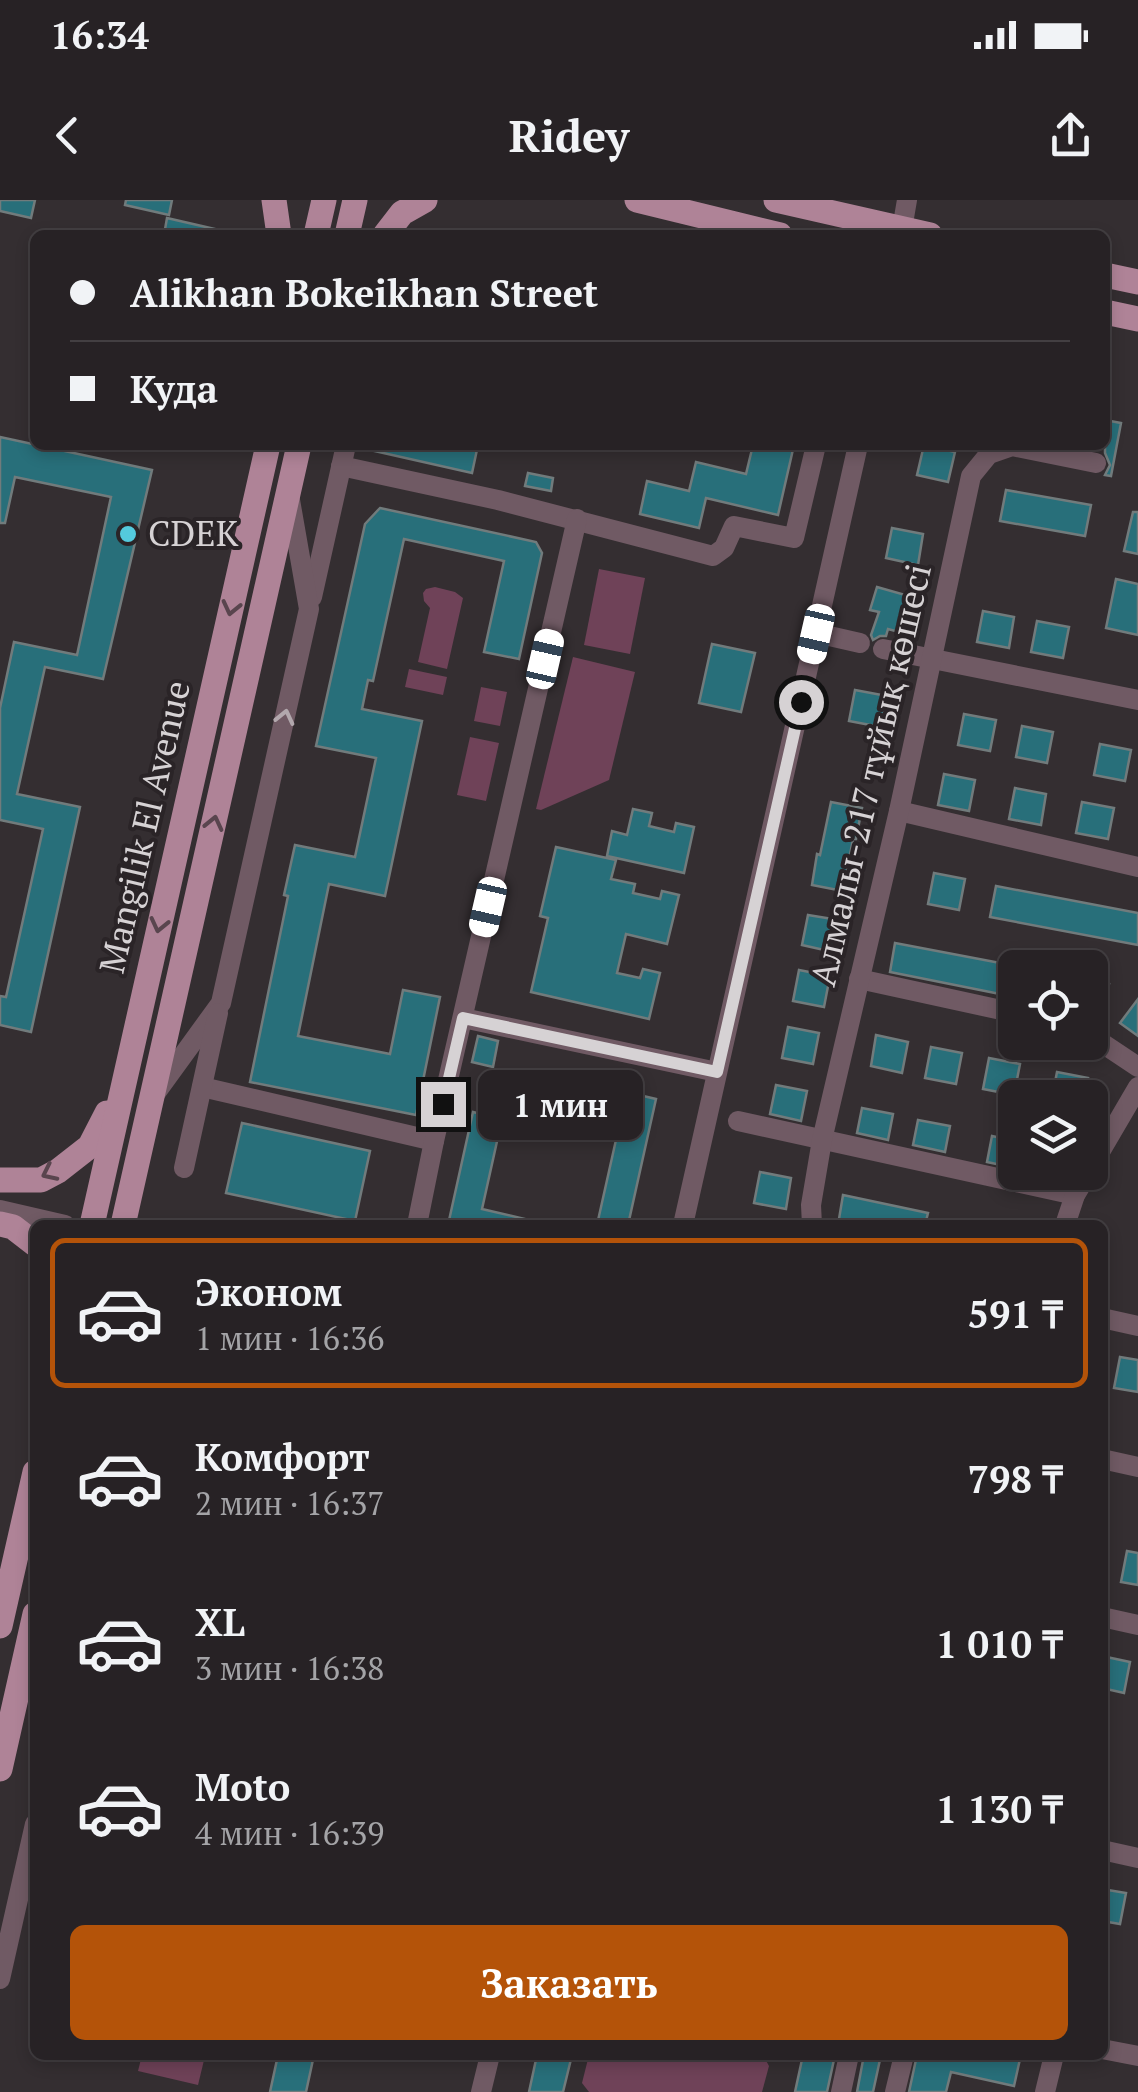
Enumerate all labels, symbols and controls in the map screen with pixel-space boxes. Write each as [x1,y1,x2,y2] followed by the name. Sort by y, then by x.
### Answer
[50,10,149,60] text: 16:34
[509,105,629,165] text: Ridey
[40,108,95,163] icon: back
[1043,108,1098,163] icon: share
[130,268,598,318] text: Alikhan Bokeikhan Street
[130,364,218,414] text: Куда
[148,510,239,556] place label: CDEK
[117,523,139,545] marker: CDEK
[799,559,941,990] street label: Алмалы-217 тұйық көшесі
[222,599,243,616] one-way arrow
[795,601,837,667] car
[524,626,566,692] car
[88,676,200,977] street label: Mangilik El Avenue
[779,680,824,725] route start
[273,708,294,725] one-way arrow
[202,815,223,832] one-way arrow
[467,874,509,940] car
[150,916,171,933] one-way arrow
[998,950,1108,1190] map controls
[998,950,1108,1060] button: locate
[478,1069,643,1139] callout: 1 мин
[998,1080,1108,1190] button: layers
[421,1082,466,1127] route end
[513,1084,608,1126] text: 1 мин
[42,1160,60,1180] one-way arrow
[195,1267,342,1317] text: Эконом
[75,1268,165,1358] icon: car
[968,1289,1063,1339] text: 591 ₸
[195,1317,384,1359] text: 1 мин · 16:36
[195,1432,370,1482] text: Комфорт
[75,1433,165,1523] icon: car
[968,1454,1063,1504] text: 798 ₸
[195,1482,384,1524] text: 2 мин · 16:37
[195,1597,245,1647] text: XL
[75,1598,165,1688] icon: car
[936,1619,1063,1669] text: 1 010 ₸
[195,1647,384,1689] text: 3 мин · 16:38
[195,1762,290,1812] text: Moto
[75,1763,165,1853] icon: car
[936,1784,1063,1834] text: 1 130 ₸
[195,1812,384,1854] text: 4 мин · 16:39
[70,1925,1068,2040] button: Заказать

